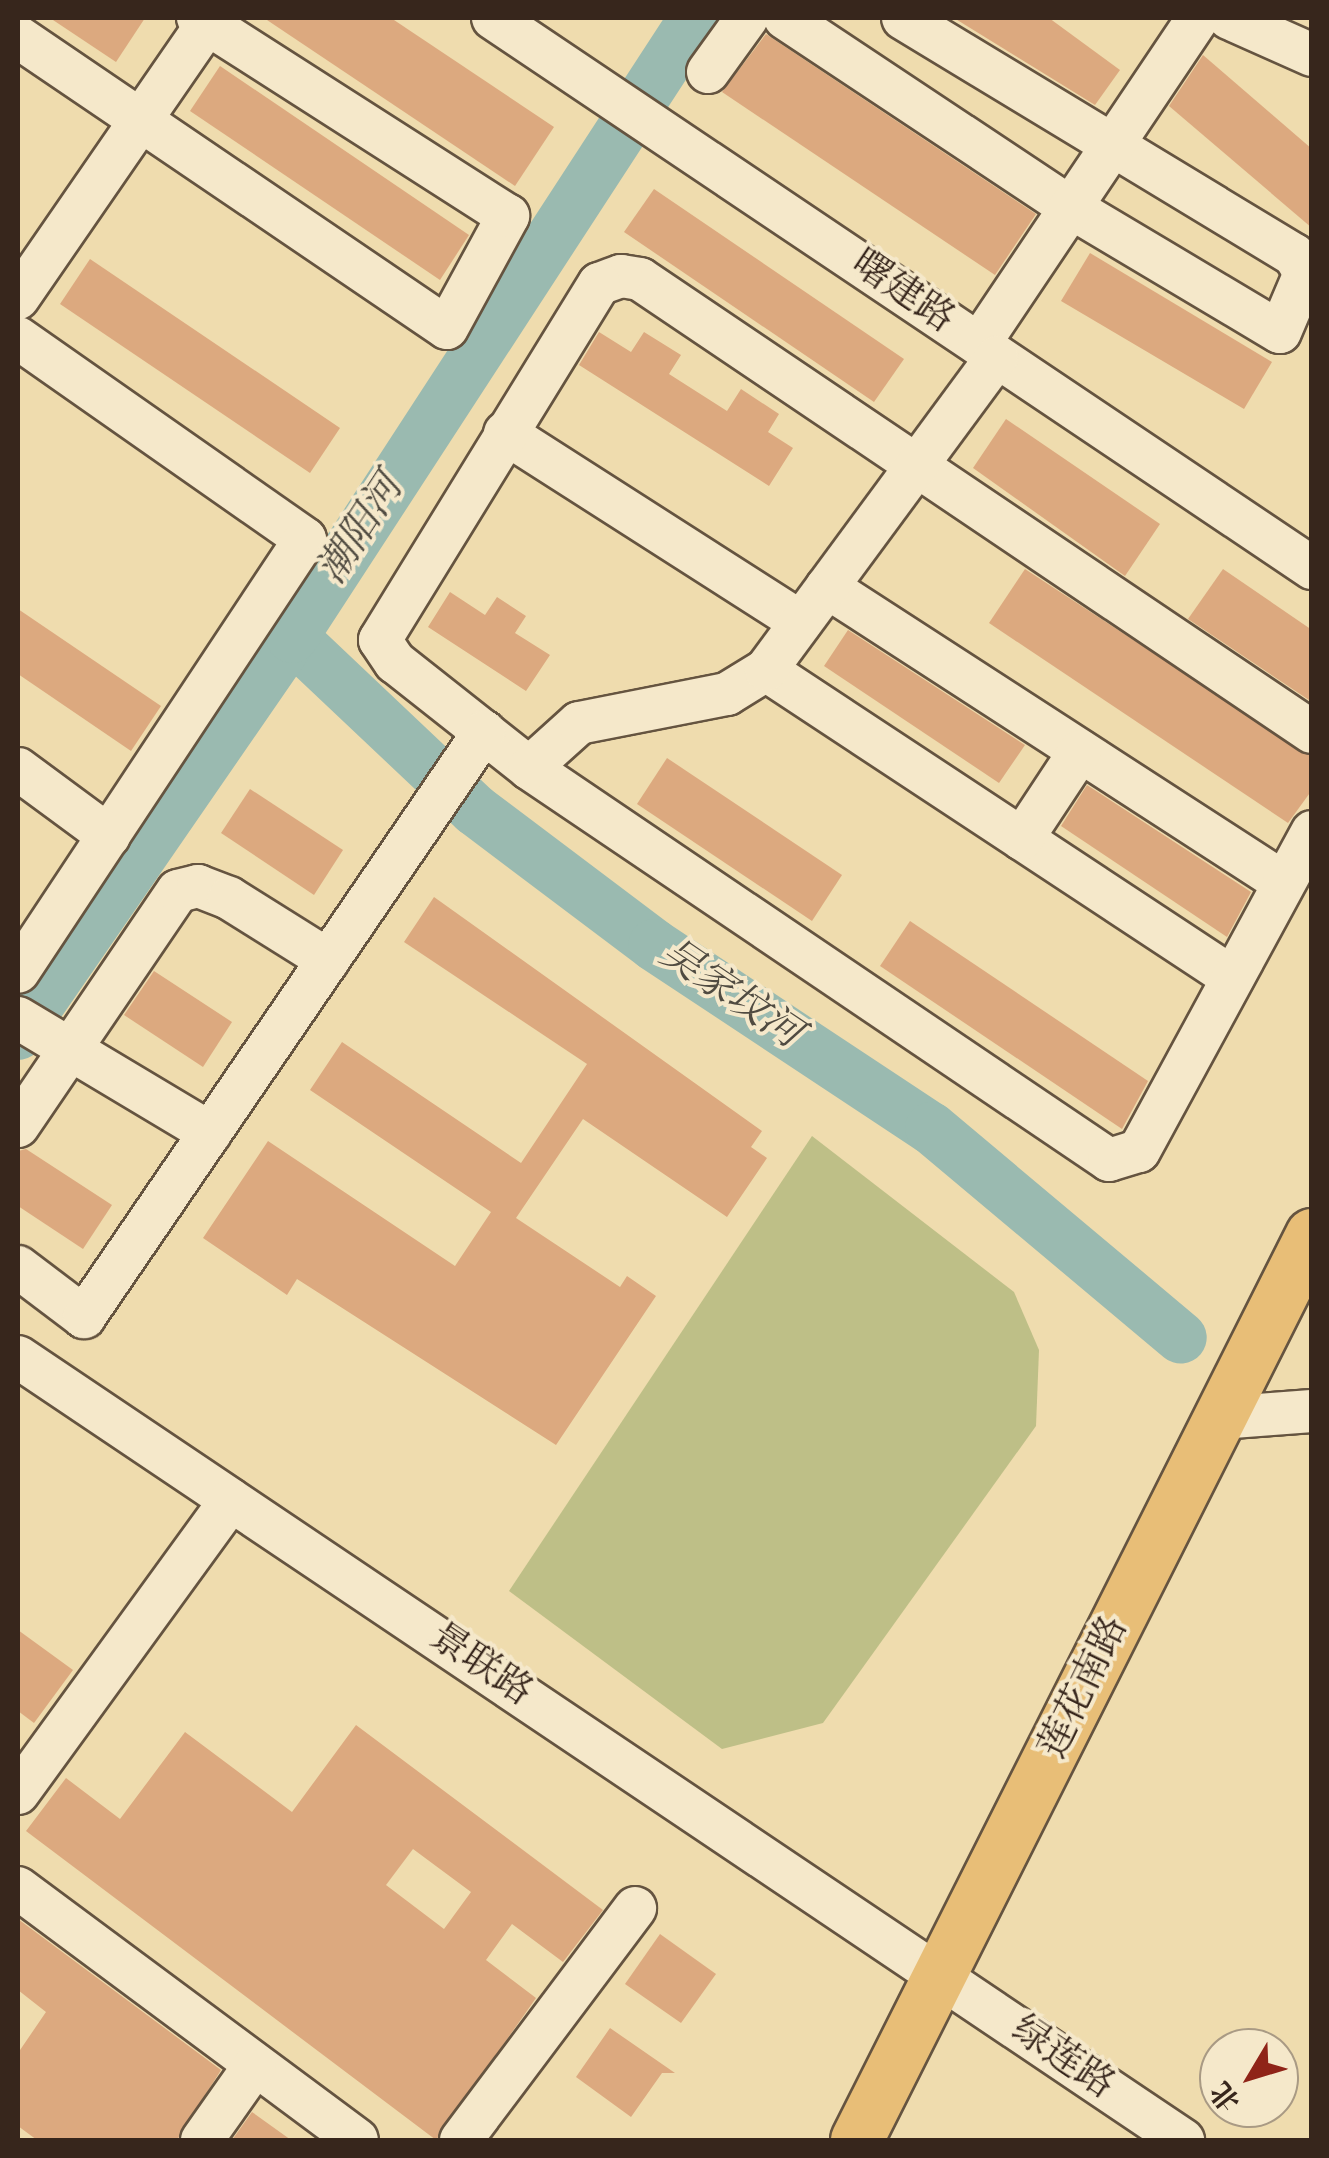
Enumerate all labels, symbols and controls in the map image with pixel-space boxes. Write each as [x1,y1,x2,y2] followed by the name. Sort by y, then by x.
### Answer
[842,242,962,344] street label: 曙建路
[309,467,415,593] water label: 潮阳河
[650,930,810,1060] water label: 吴家坟河
[1031,1610,1139,1766] street label: 莲花南路
[420,1615,540,1717] street label: 景联路
[1002,2008,1122,2110] street label: 绿莲路
[1199,2028,1299,2128] north arrow
[1207,2076,1247,2115] text: 北

